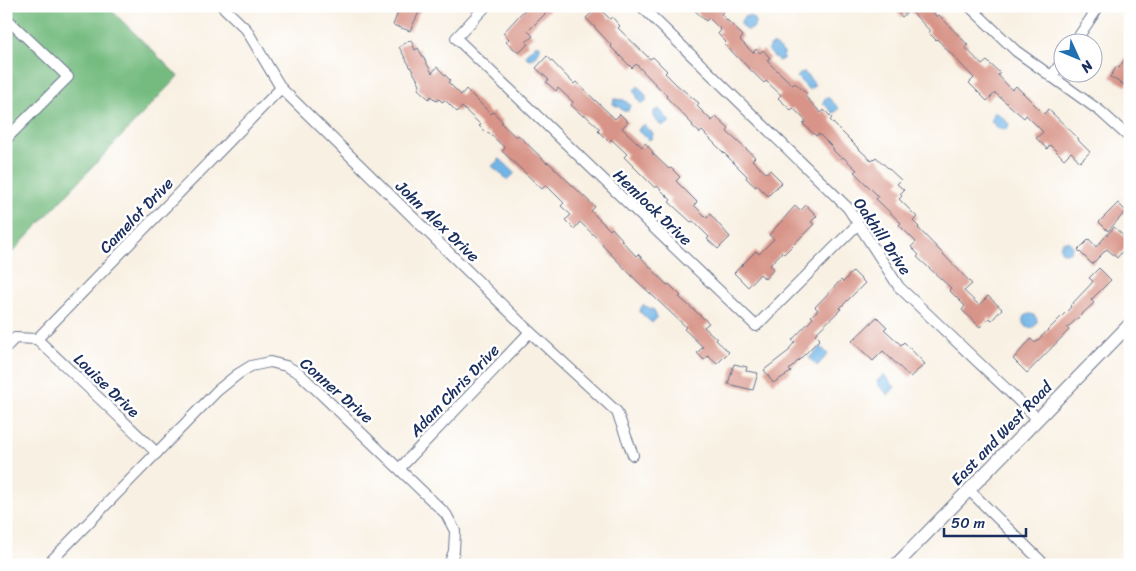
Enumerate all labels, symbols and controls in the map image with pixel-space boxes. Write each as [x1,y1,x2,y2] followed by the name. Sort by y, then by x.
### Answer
[1054,32,1104,82] north arrow
[1074,54,1100,79] text: N
[606,162,699,253] street label: Hemlock Drive
[92,170,181,261] street label: Camelot Drive
[388,173,487,270] street label: John Alex Drive
[846,191,920,281] street label: Oakhill Drive
[401,337,507,444] street label: Adam Chris Drive
[66,346,147,425] street label: Louise Drive
[293,350,380,431] street label: Conner Drive
[943,373,1060,493] street label: East and West Road
[944,506,1026,538] scale bar
[951,510,986,536] text: 50 m

